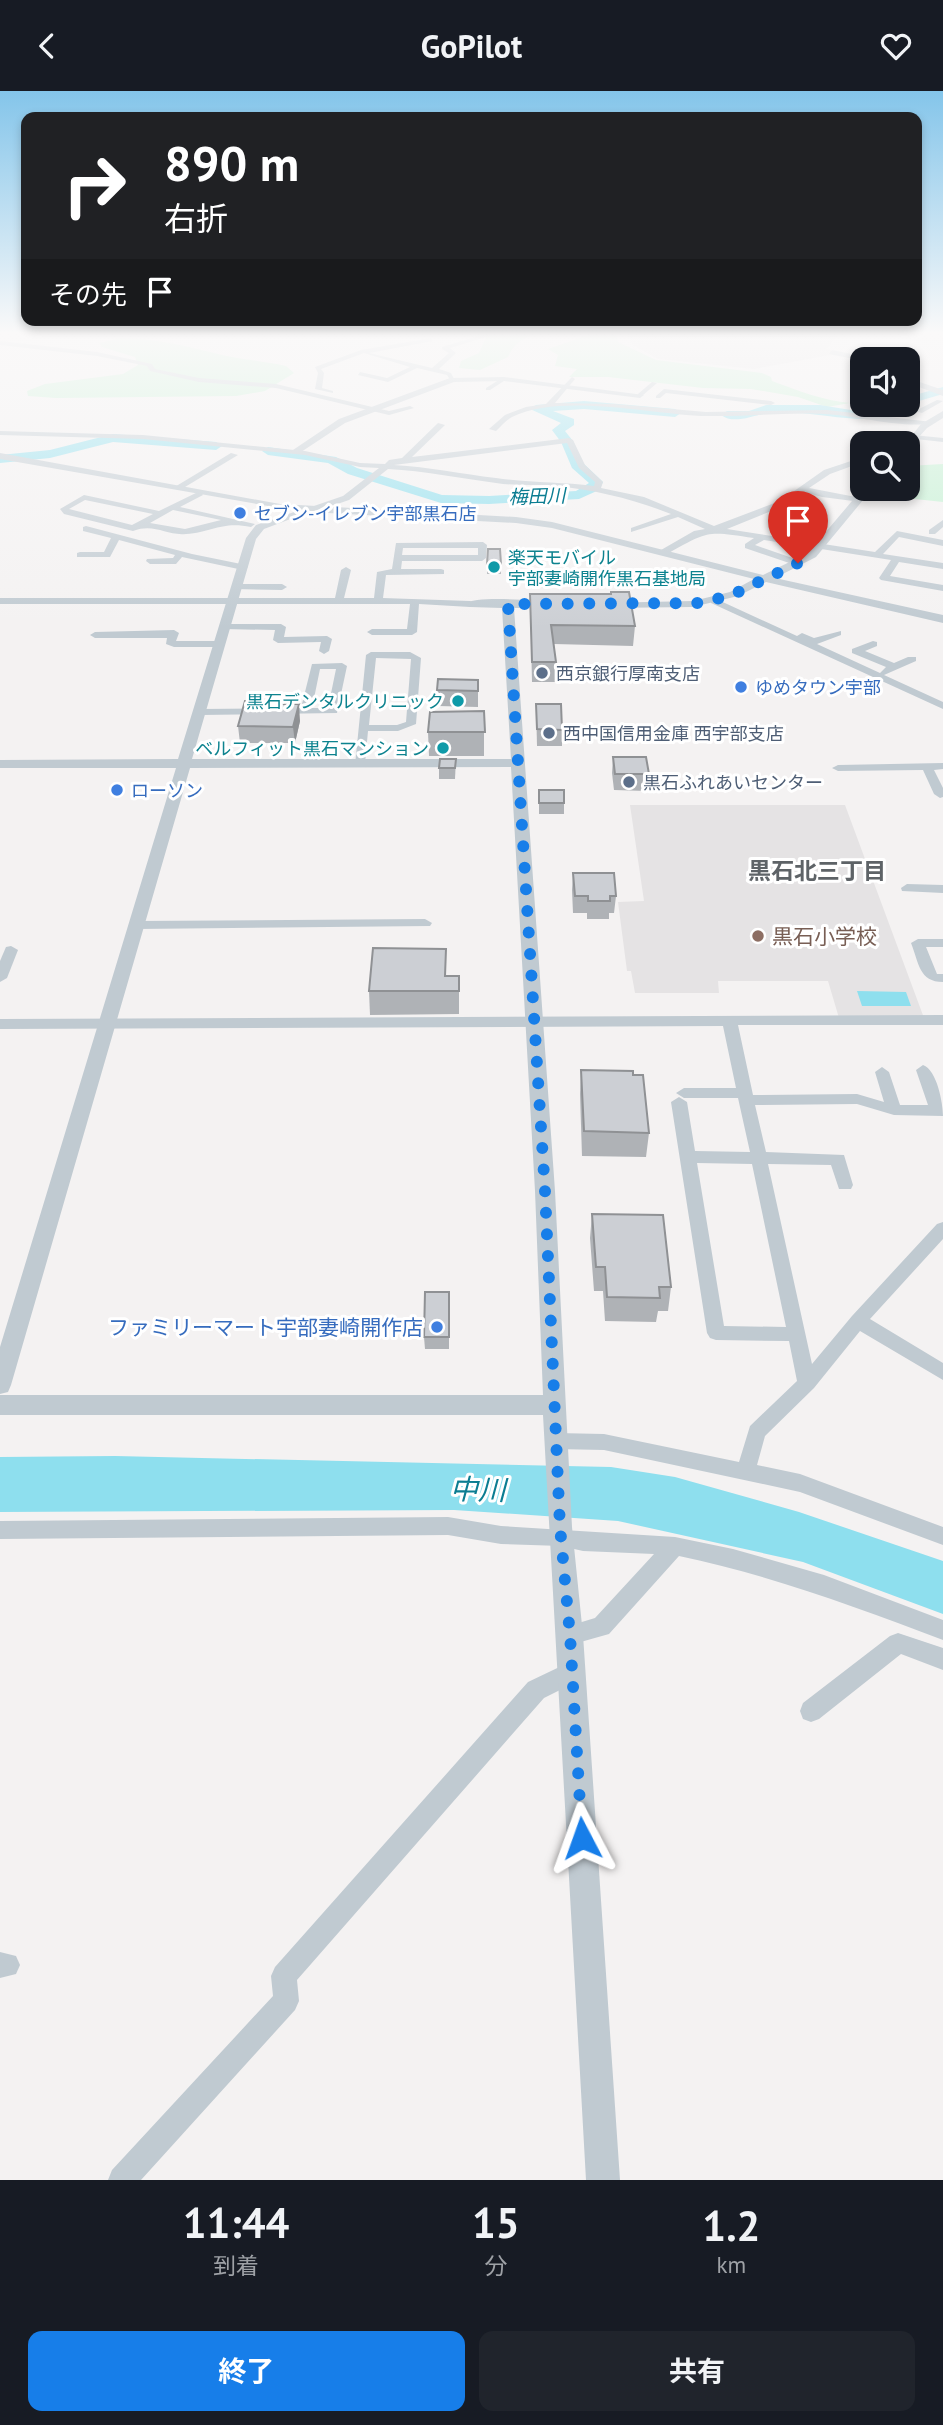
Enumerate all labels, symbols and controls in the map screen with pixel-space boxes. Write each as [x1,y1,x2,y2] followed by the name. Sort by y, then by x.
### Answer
[421,25,522,67] text: GoPilot
[28,27,66,65] icon: back
[877,27,915,65] icon: heart
[164,131,299,195] text: 890 m
[49,140,140,231] icon: right
[164,197,228,239] text: 右折
[141,273,179,311] icon: arrive
[49,278,127,311] text: その先
[850,347,920,501] map controls
[850,347,920,417] button: sound
[850,431,920,501] button: search
[508,483,568,509] water label: 梅田川
[768,491,828,563] pin
[254,502,476,525] place label: セブン-イレブン宇部黒石店
[779,502,817,540] icon: arrive
[232,505,248,521] marker: セブン-イレブン宇部黒石店
[508,546,706,590] place label: 楽天モバイル 宇部妻崎開作黒石基地局
[486,559,502,575] marker: 楽天モバイル 宇部妻崎開作黒石基地局
[556,662,700,685] place label: 西京銀行厚南支店
[534,665,550,681] marker: 西京銀行厚南支店
[755,676,881,699] place label: ゆめタウン宇部
[733,679,749,695] marker: ゆめタウン宇部
[246,690,444,713] place label: 黒石デンタルクリニック
[450,693,466,709] marker: 黒石デンタルクリニック
[563,722,784,745] place label: 西中国信用金庫 西宇部支店
[541,725,557,741] marker: 西中国信用金庫 西宇部支店
[195,737,429,760] place label: ベルフィット黒石マンション
[435,740,451,756] marker: ベルフィット黒石マンション
[643,771,823,794] place label: 黒石ふれあいセンター
[621,774,637,790] marker: 黒石ふれあいセンター
[131,779,203,802] place label: ローソン
[109,782,125,798] marker: ローソン
[748,856,886,885] district label: 黒石北三丁目
[772,923,877,950] place label: 黒石小学校
[750,928,766,944] marker: 黒石小学校
[108,1314,423,1341] place label: ファミリーマート宇部妻崎開作店
[429,1319,445,1335] marker: ファミリーマート宇部妻崎開作店
[450,1470,509,1508] water label: 中川
[545,1801,619,1875] position arrow
[183,2195,289,2250] text: 11:44
[472,2195,520,2250] text: 15
[702,2198,760,2253] text: 1.2
[716,2250,746,2279] text: km
[213,2251,259,2280] text: 到着
[484,2251,507,2280] text: 分
[28,2331,465,2411] button: 終了
[479,2331,915,2411] button: 共有

